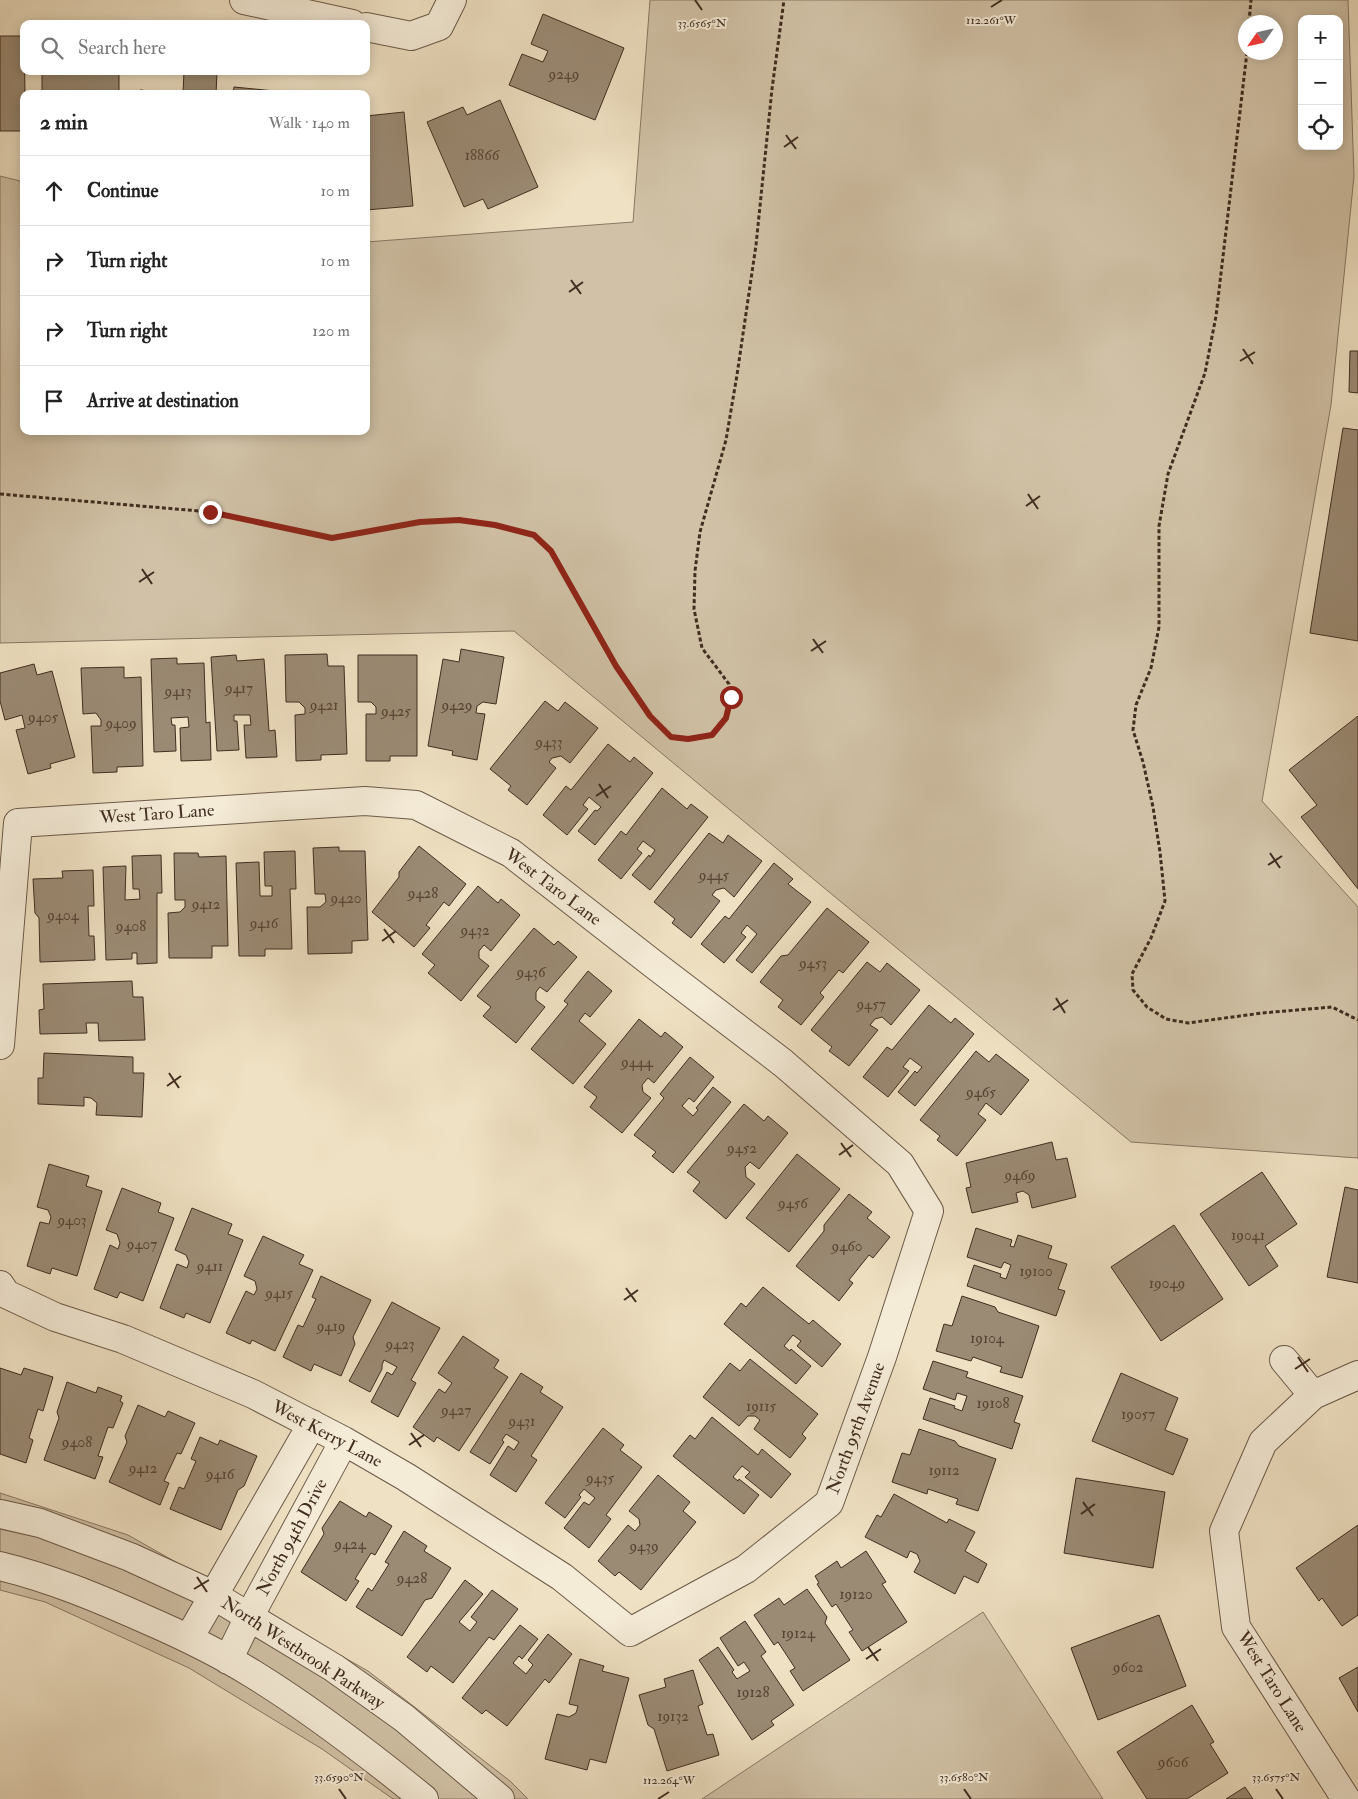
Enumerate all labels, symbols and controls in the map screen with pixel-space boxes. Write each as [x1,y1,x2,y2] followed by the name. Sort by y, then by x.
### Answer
[966,13,1017,28] text: 112.261°W
[1238,15,1283,60] north arrow
[1298,15,1343,150] map controls
[1298,15,1343,60] button: +
[677,16,727,31] text: 33.6565°N
[20,20,370,75] search box
[38,34,66,62] icon: search
[78,36,166,60] text: Search here
[1298,60,1343,105] button: −
[547,65,580,84] house number: 9249
[1298,105,1343,150] button: locate
[40,109,88,136] text: 2 min
[269,113,350,133] text: Walk · 140 m
[465,146,501,165] house number: 18866
[40,177,68,205] icon: ahead
[87,179,158,203] text: Continue
[320,181,350,201] text: 10 m
[40,247,68,275] icon: right
[87,249,167,273] text: Turn right
[320,251,350,271] text: 10 m
[40,317,68,345] icon: right
[87,319,167,343] text: Turn right
[312,321,350,341] text: 120 m
[40,387,68,415] icon: arrive
[87,389,239,413] text: Arrive at destination
[199,501,222,524] route end
[224,679,253,698] house number: 9417
[164,682,191,701] house number: 9413
[720,686,743,709] route start
[309,696,338,715] house number: 9421
[440,696,473,715] house number: 9429
[380,702,411,721] house number: 9425
[27,708,58,727] house number: 9405
[104,714,137,733] house number: 9409
[534,733,563,752] house number: 9433
[98,798,216,830] street label: West Taro Lane
[499,843,606,931] street label: West Taro Lane
[698,866,730,885] house number: 9445
[407,884,438,903] house number: 9428
[329,889,362,908] house number: 9420
[191,895,221,914] house number: 9412
[46,906,80,925] house number: 9404
[249,914,280,933] house number: 9416
[115,917,146,936] house number: 9408
[459,921,490,940] house number: 9432
[798,954,827,973] house number: 9453
[515,963,547,982] house number: 9436
[855,995,886,1014] house number: 9457
[620,1053,654,1072] house number: 9444
[965,1083,996,1102] house number: 9465
[726,1139,757,1158] house number: 9452
[1003,1166,1036,1185] house number: 9469
[777,1194,809,1213] house number: 9456
[56,1211,87,1230] house number: 9403
[1231,1226,1265,1245] house number: 19041
[126,1235,157,1254] house number: 9407
[830,1237,863,1256] house number: 9460
[196,1257,223,1276] house number: 9411
[1019,1262,1053,1281] house number: 19100
[1149,1274,1185,1293] house number: 19049
[264,1284,293,1303] house number: 9415
[316,1317,345,1336] house number: 9419
[970,1329,1005,1348] house number: 19104
[384,1335,415,1354] house number: 9423
[822,1359,891,1497] street label: North 95th Avenue
[977,1394,1009,1413] house number: 19108
[267,1395,387,1473] street label: West Kerry Lane
[746,1397,776,1416] house number: 19115
[440,1401,471,1420] house number: 9427
[1121,1405,1155,1424] house number: 19057
[508,1412,535,1431] house number: 9431
[61,1433,92,1452] house number: 9408
[128,1459,158,1478] house number: 9412
[928,1461,960,1480] house number: 19112
[205,1465,236,1484] house number: 9416
[585,1469,614,1488] house number: 9435
[251,1474,333,1600] street label: North 94th Drive
[333,1535,367,1554] house number: 9424
[628,1537,659,1556] house number: 9439
[396,1569,427,1588] house number: 9428
[839,1585,873,1604] house number: 19120
[217,1592,390,1715] street label: North Westbrook Parkway
[781,1624,816,1643] house number: 19124
[1231,1626,1313,1737] street label: West Taro Lane
[1112,1658,1144,1677] house number: 9602
[737,1683,769,1702] house number: 19128
[657,1707,689,1726] house number: 19132
[1157,1753,1190,1772] house number: 9606
[314,1770,364,1785] text: 33.6590°N
[939,1770,989,1785] text: 33.6580°N
[1252,1770,1301,1785] text: 33.6575°N
[643,1773,696,1788] text: 112.264°W

